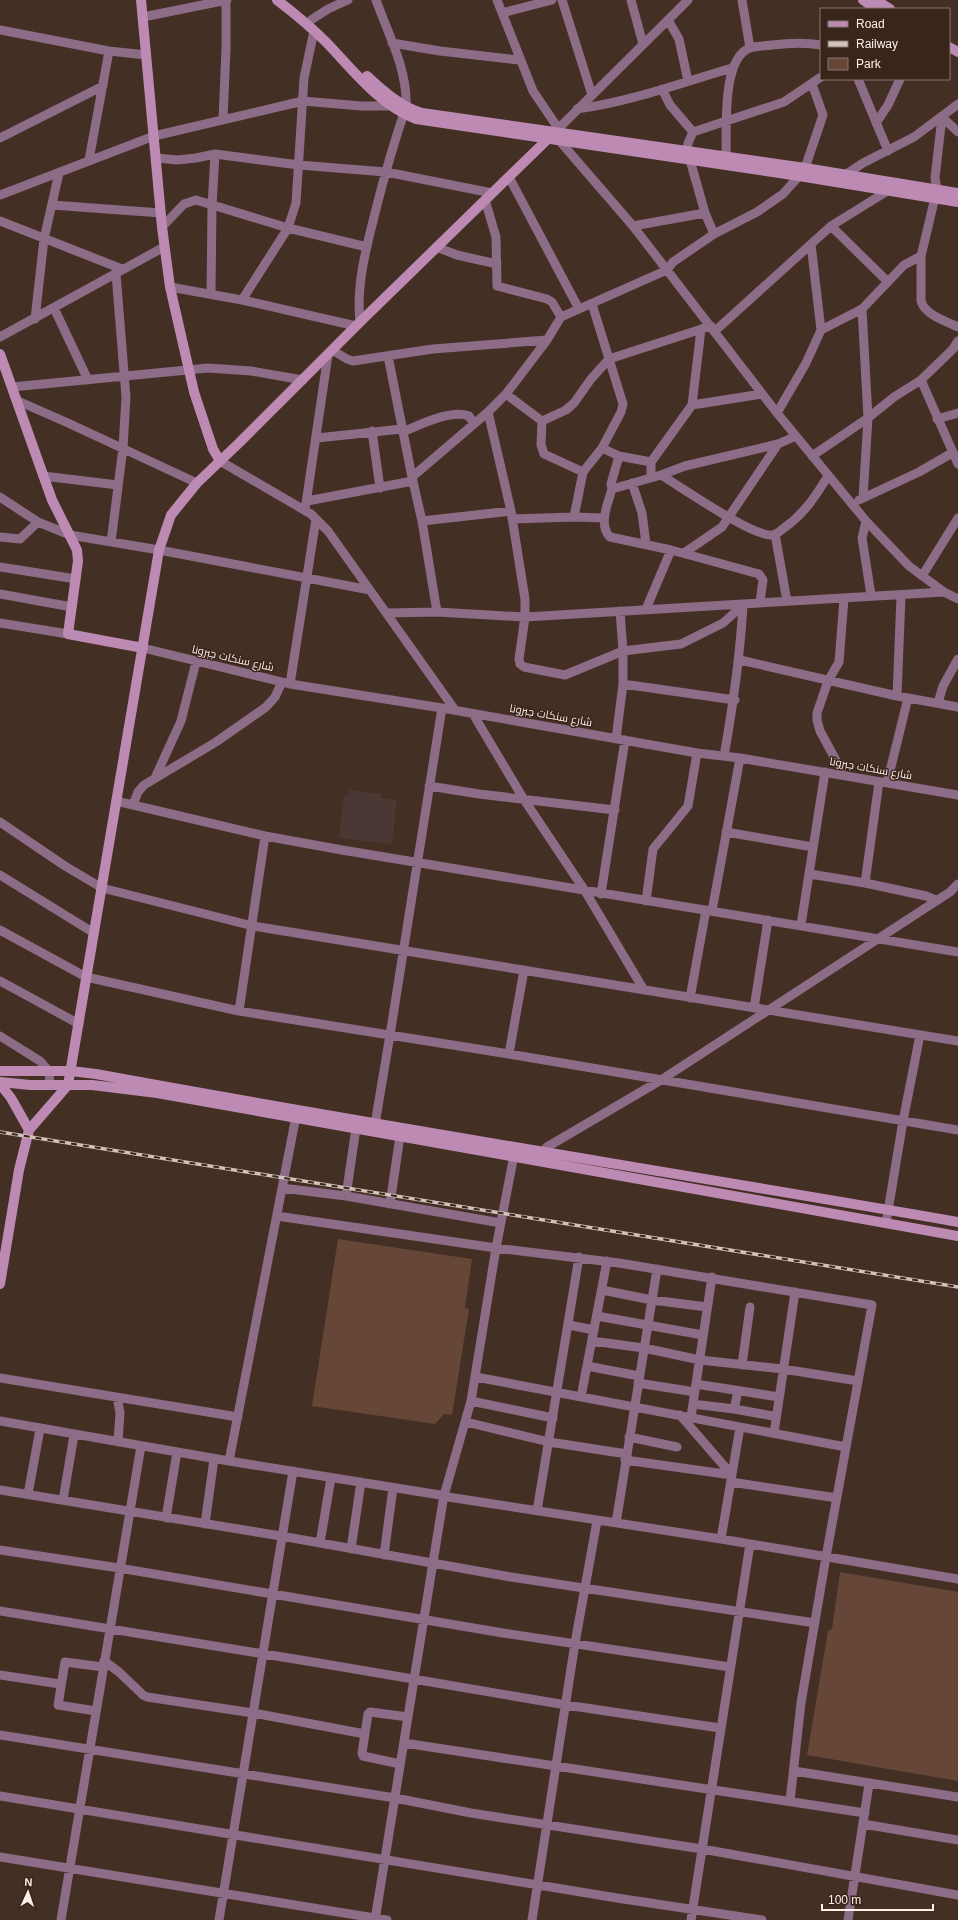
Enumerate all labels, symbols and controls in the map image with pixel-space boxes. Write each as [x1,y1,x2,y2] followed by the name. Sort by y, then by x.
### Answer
[820,8,950,80] legend
[856,17,885,31] text: Road
[856,37,898,51] text: Railway
[856,57,882,71] text: Park
[190,643,275,675] street label: شارع سنكات جبرونا
[508,702,593,730] street label: شارع سنكات جبرونا
[828,755,913,783] street label: شارع سنكات جبرونا
[8,1872,48,1912] north arrow
[24,1876,33,1888] text: N
[822,1886,933,1912] scale bar
[828,1893,861,1907] text: 100 m

